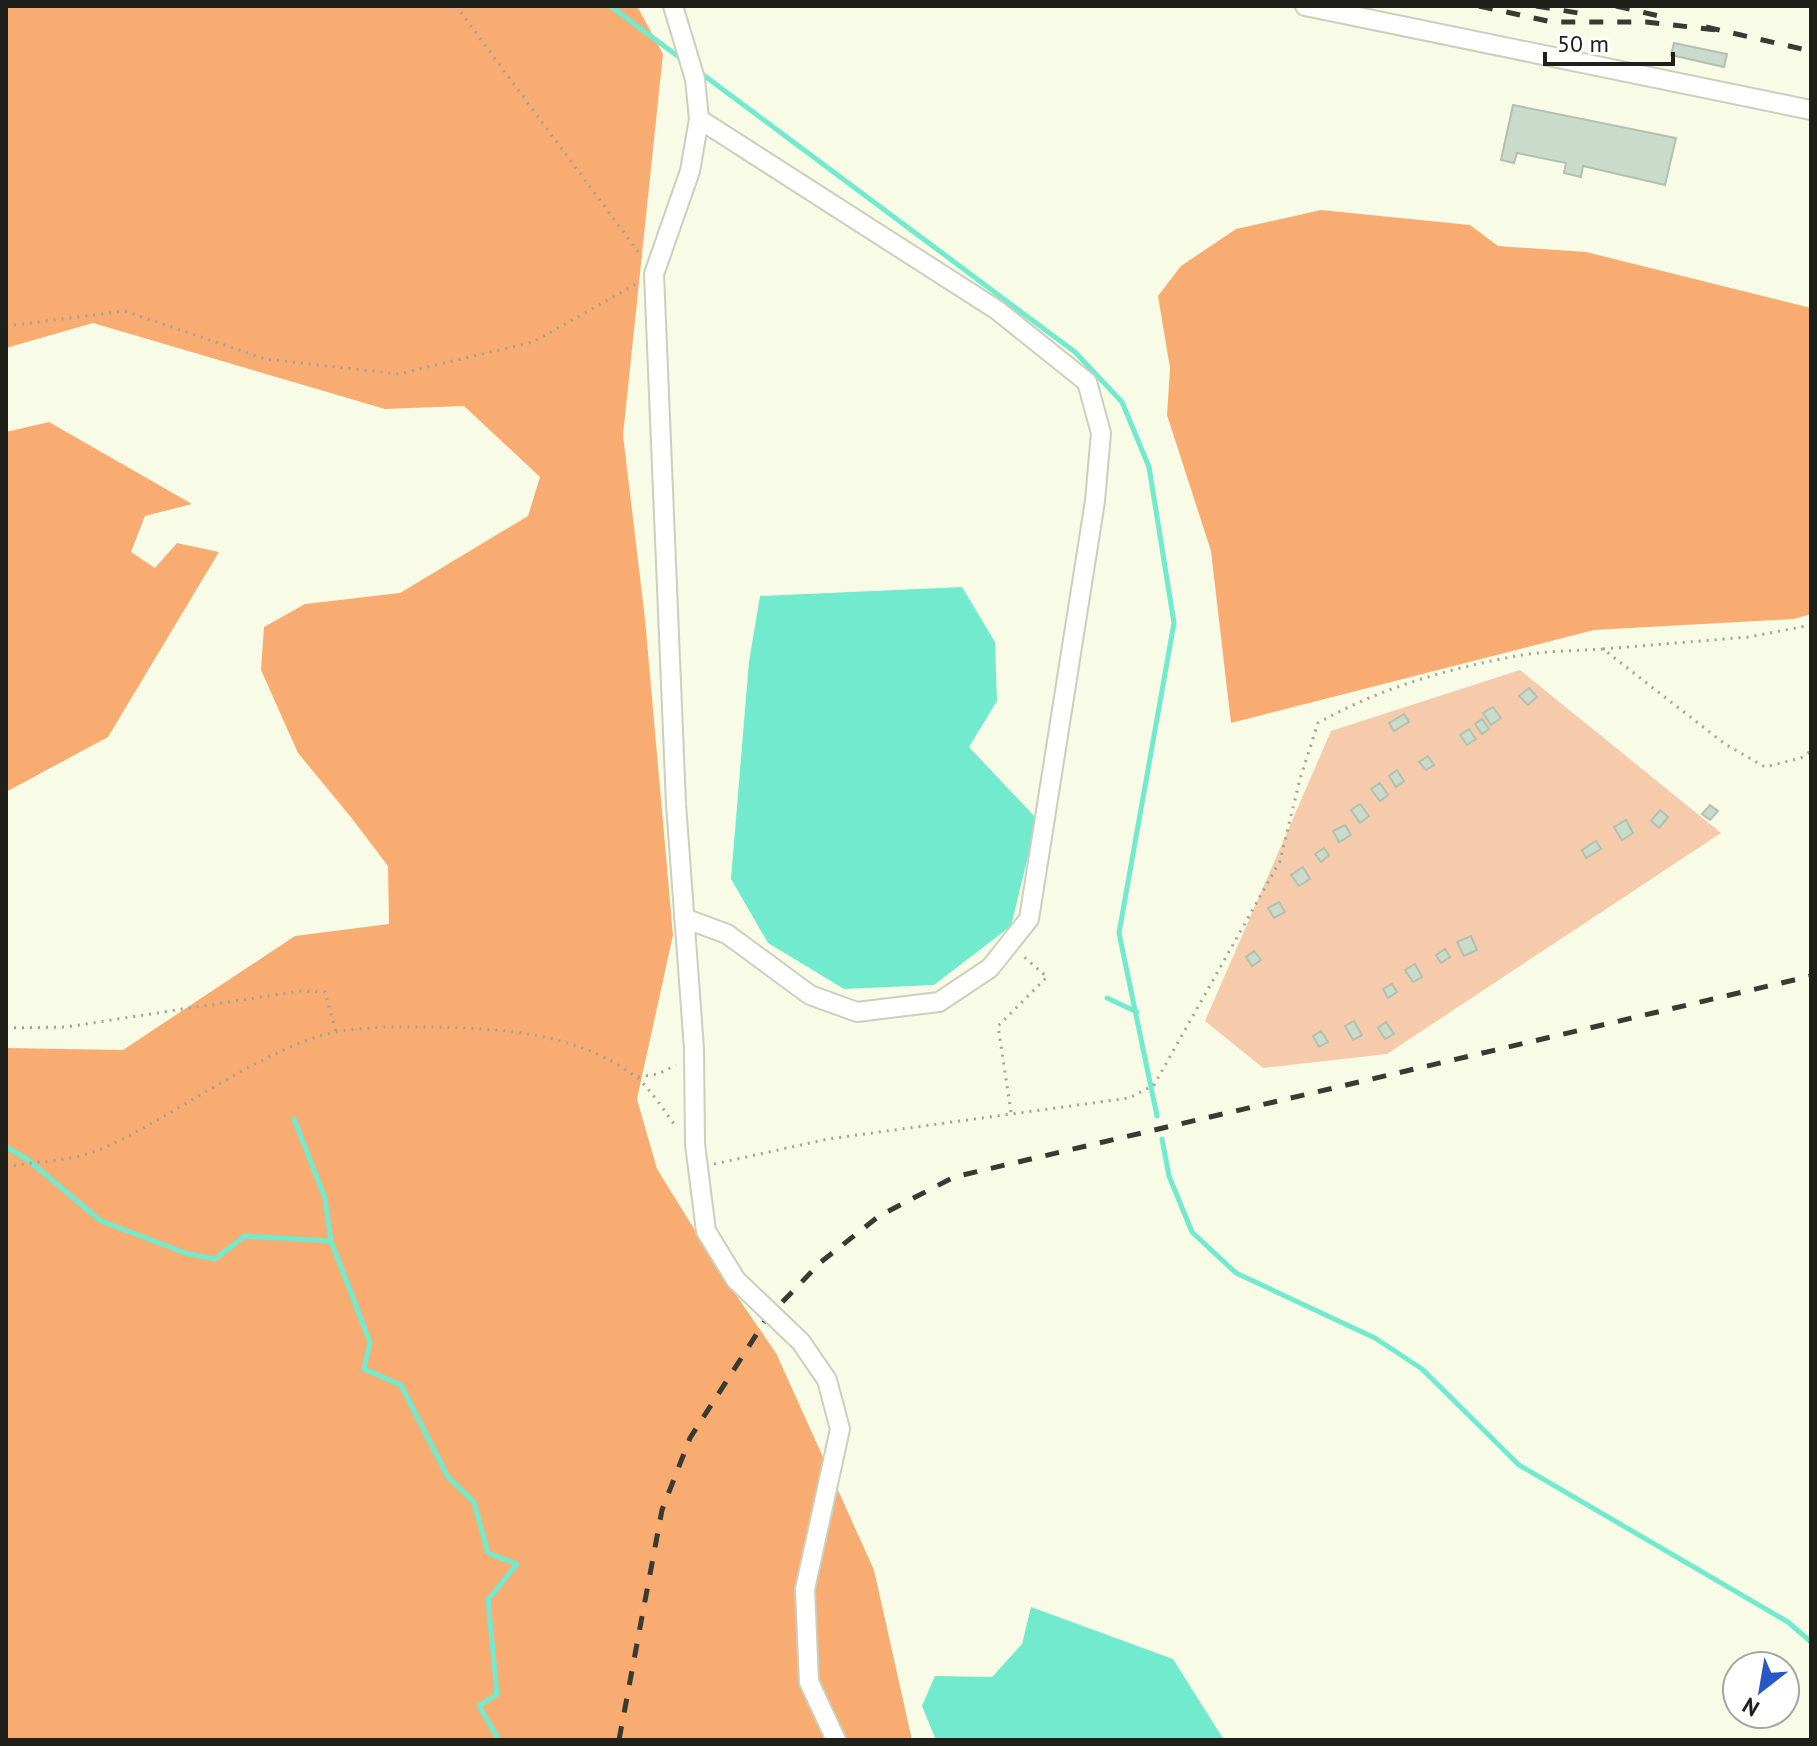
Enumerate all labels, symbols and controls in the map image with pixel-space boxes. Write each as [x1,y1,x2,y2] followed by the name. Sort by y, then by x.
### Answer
[1545,16,1673,66] scale bar
[1557,28,1609,59] text: 50 m
[1721,1650,1801,1730] north arrow
[1737,1691,1764,1723] text: N

